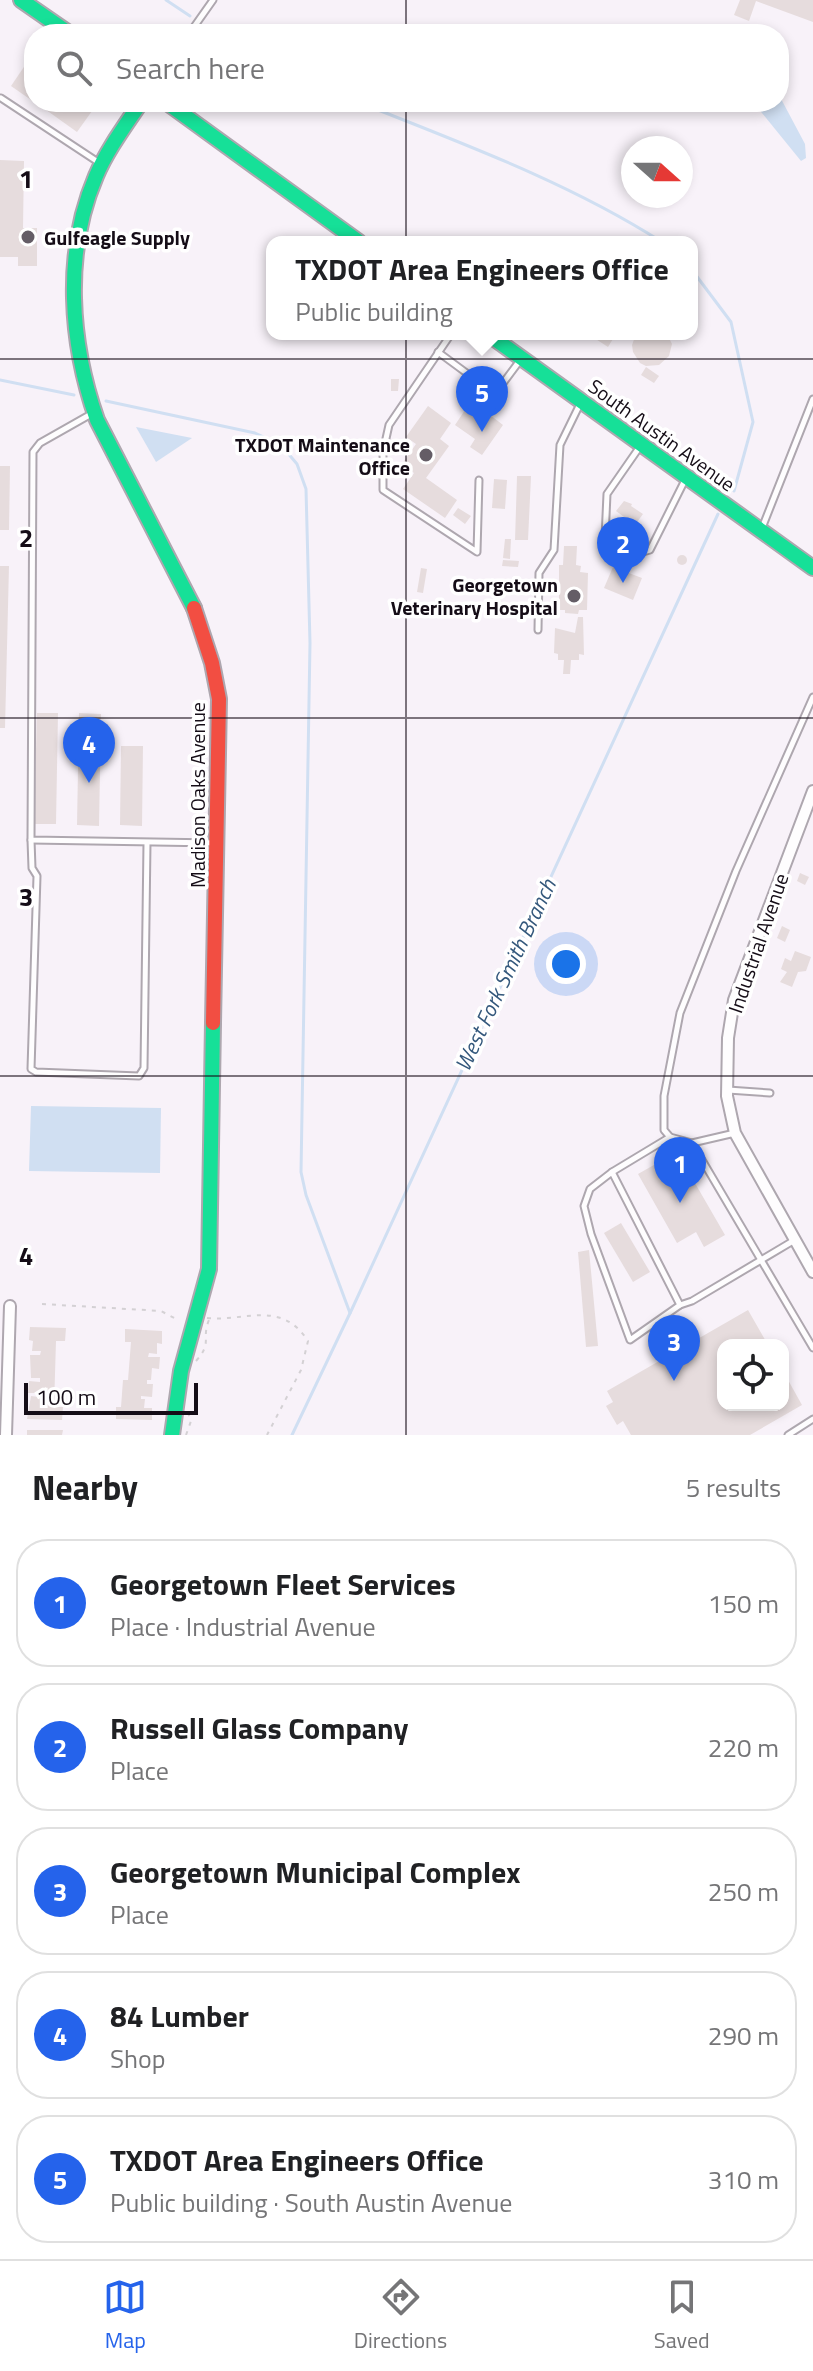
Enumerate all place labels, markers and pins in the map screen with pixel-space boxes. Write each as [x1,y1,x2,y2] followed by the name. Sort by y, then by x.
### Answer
[44,222,190,253] place label: Gulfeagle Supply
[19,228,37,246] marker: Gulfeagle Supply
[456,366,508,432] pin: 5
[235,429,410,483] place label: TXDOT Maintenance Office
[417,446,435,464] marker: TXDOT Maintenance Office
[597,517,649,583] pin: 2
[391,569,558,623] place label: Georgetown Veterinary Hospital
[565,587,583,605] marker: Georgetown Veterinary Hospital
[63,717,115,783] pin: 4
[654,1137,706,1203] pin: 1
[648,1315,700,1381] pin: 3

